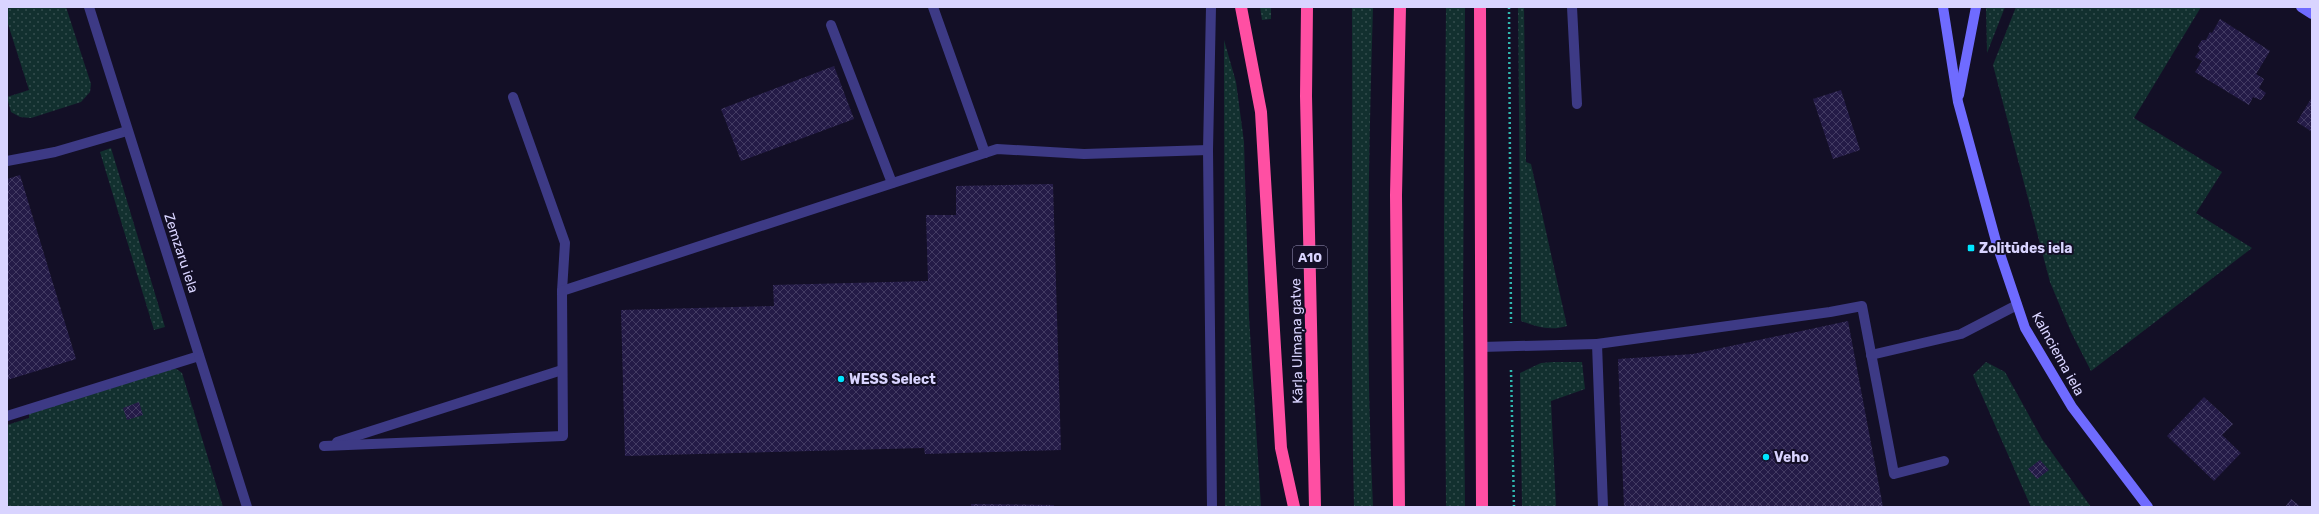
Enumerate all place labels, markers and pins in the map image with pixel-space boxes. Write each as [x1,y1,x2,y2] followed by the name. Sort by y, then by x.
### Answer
[1979,240,2073,257] place label: Zolitūdes iela
[1966,243,1976,253] marker: Zolitūdes iela
[849,371,936,388] place label: WESS Select
[836,374,846,384] marker: WESS Select
[1774,449,1809,466] place label: Veho
[1761,452,1771,462] marker: Veho

